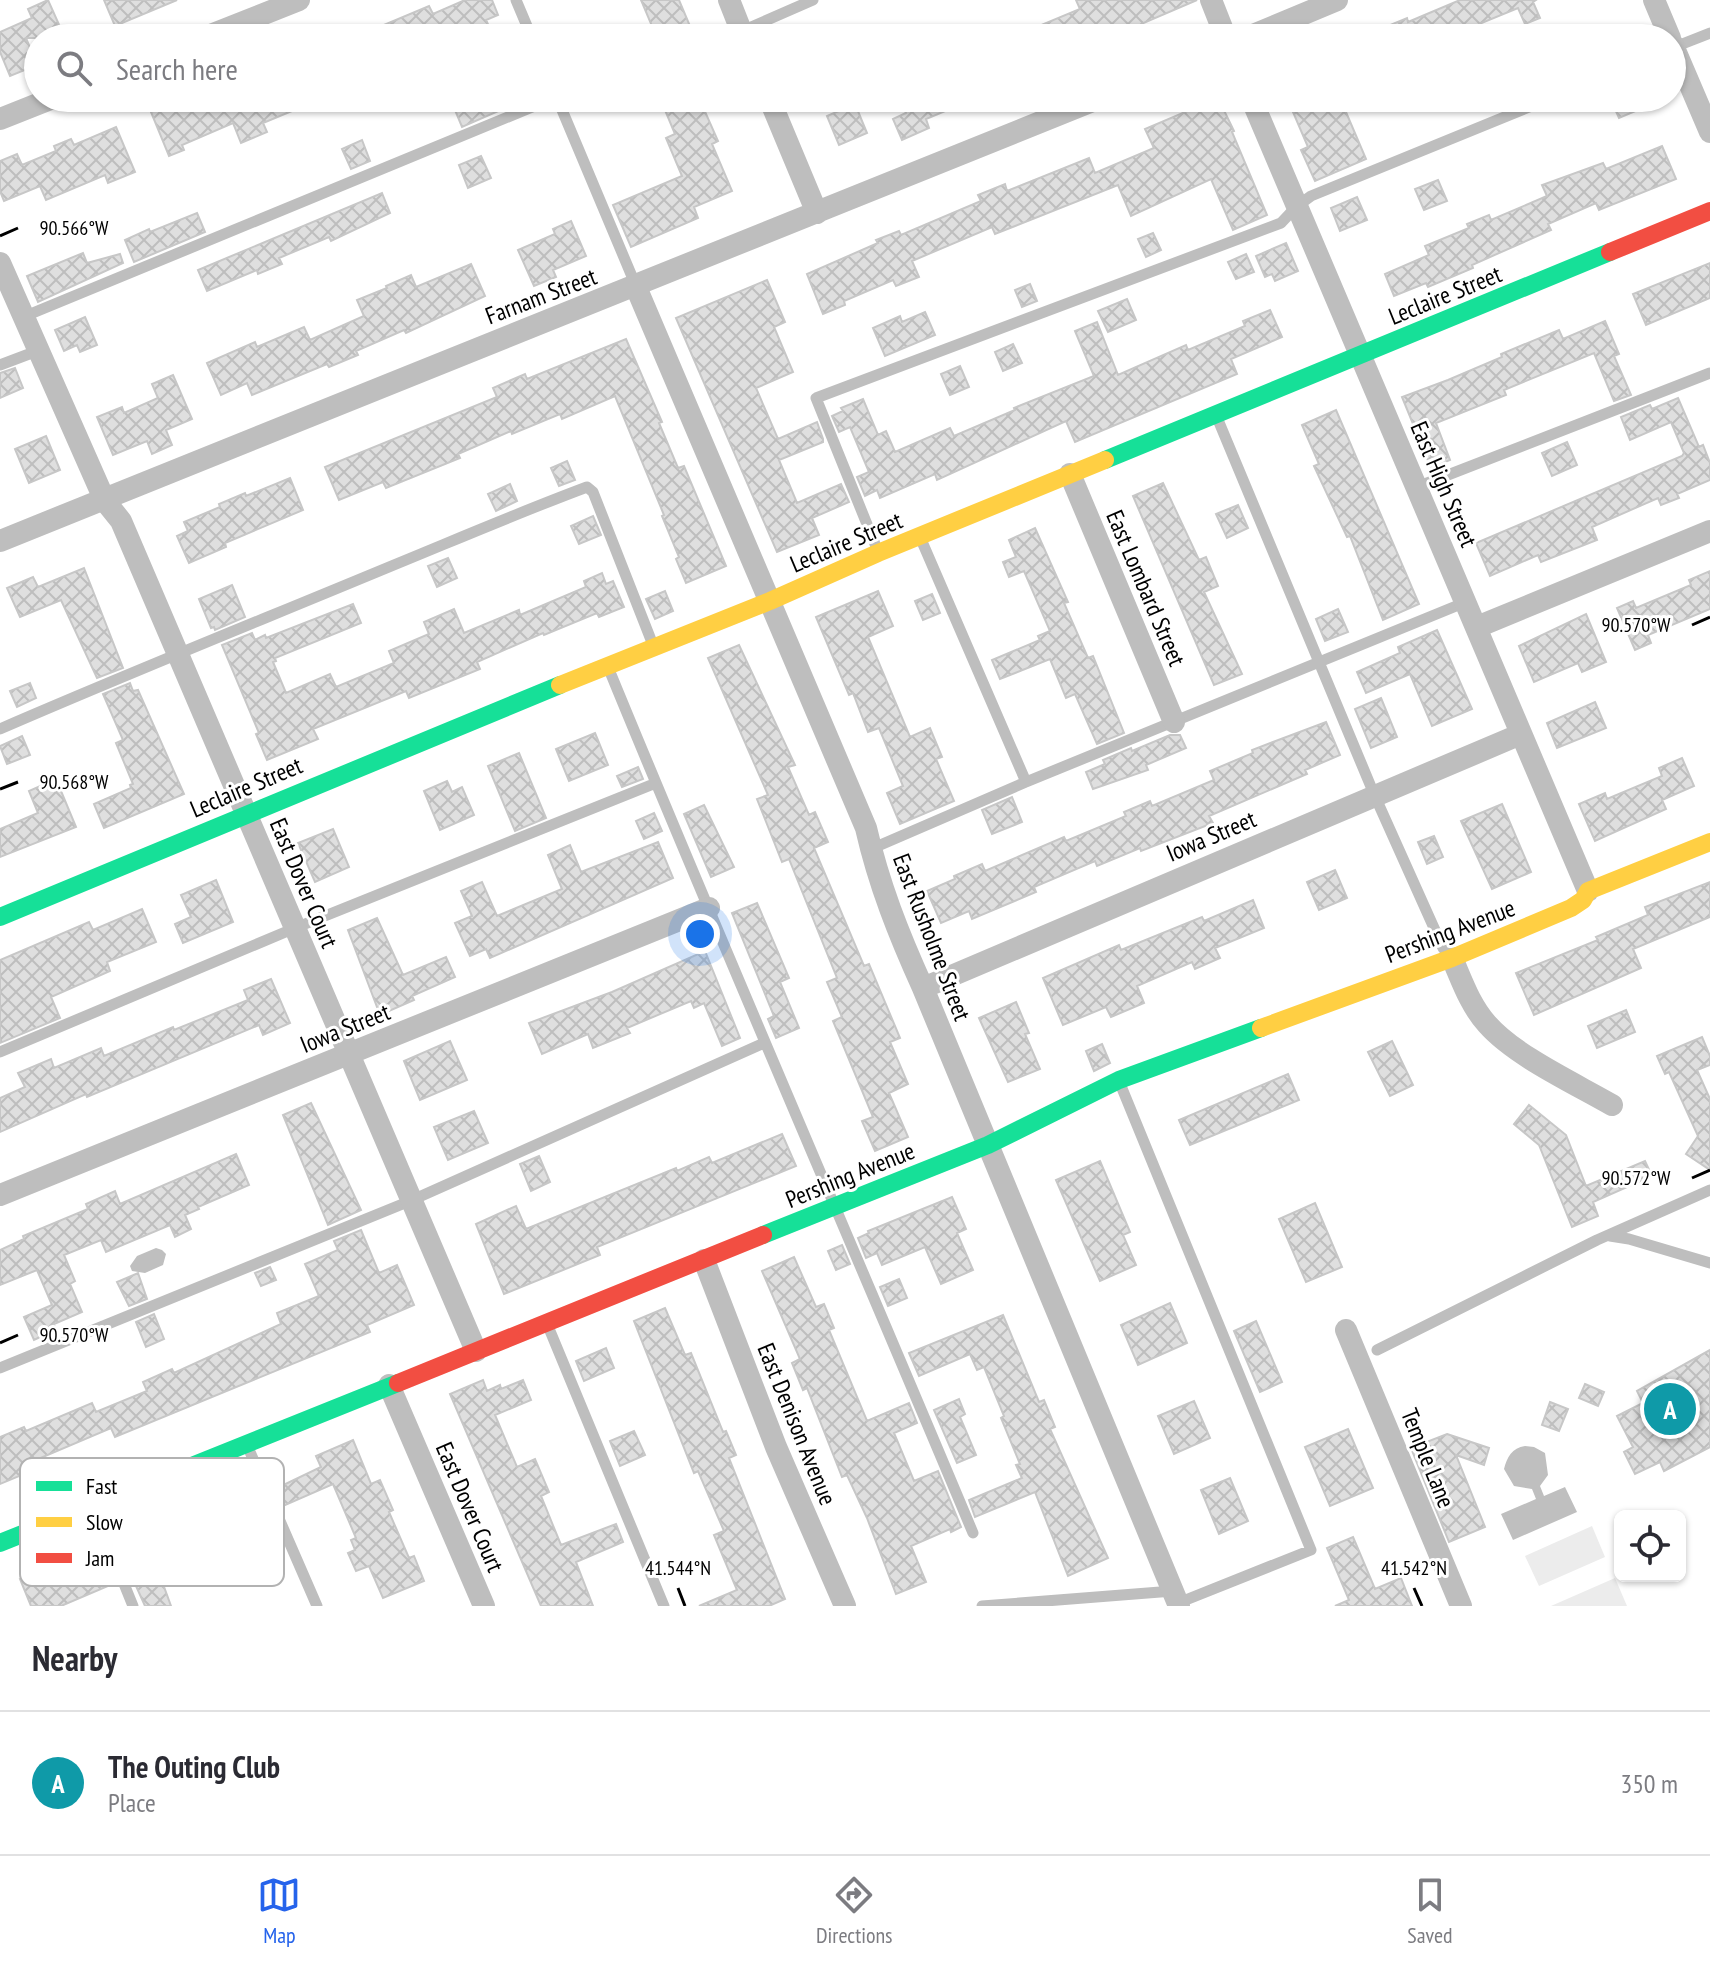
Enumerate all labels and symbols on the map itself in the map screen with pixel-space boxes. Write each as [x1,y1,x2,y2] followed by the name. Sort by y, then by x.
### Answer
[40,215,109,241] text: 90.566°W
[1384,258,1506,332] street label: Leclaire Street
[481,260,601,331] street label: Farnam Street
[1404,417,1484,552] street label: East High Street
[785,504,907,579] street label: Leclaire Street
[1099,505,1193,671] street label: East Lombard Street
[1602,612,1671,638] text: 90.570°W
[185,749,307,824] street label: Leclaire Street
[40,769,109,795] text: 90.568°W
[1162,803,1261,869] street label: Iowa Street
[263,813,345,953] street label: East Dover Court
[886,849,978,1025] street label: East Rusholme Street
[1381,892,1519,970] street label: Pershing Avenue
[680,914,720,954] your location
[295,996,395,1060] street label: Iowa Street
[781,1135,919,1215] street label: Pershing Avenue
[1602,1165,1671,1191] text: 90.572°W
[40,1322,109,1348] text: 90.570°W
[750,1338,844,1510] street label: East Denison Avenue
[1644,1379,1696,1439] pin: A
[1394,1404,1462,1512] street label: Temple Lane
[429,1437,511,1577] street label: East Dover Court
[20,1458,284,1586] legend
[86,1472,117,1500] text: Fast
[86,1508,123,1536] text: Slow
[85,1544,114,1572] text: Jam
[645,1555,711,1581] text: 41.544°N
[1381,1555,1447,1581] text: 41.542°N

